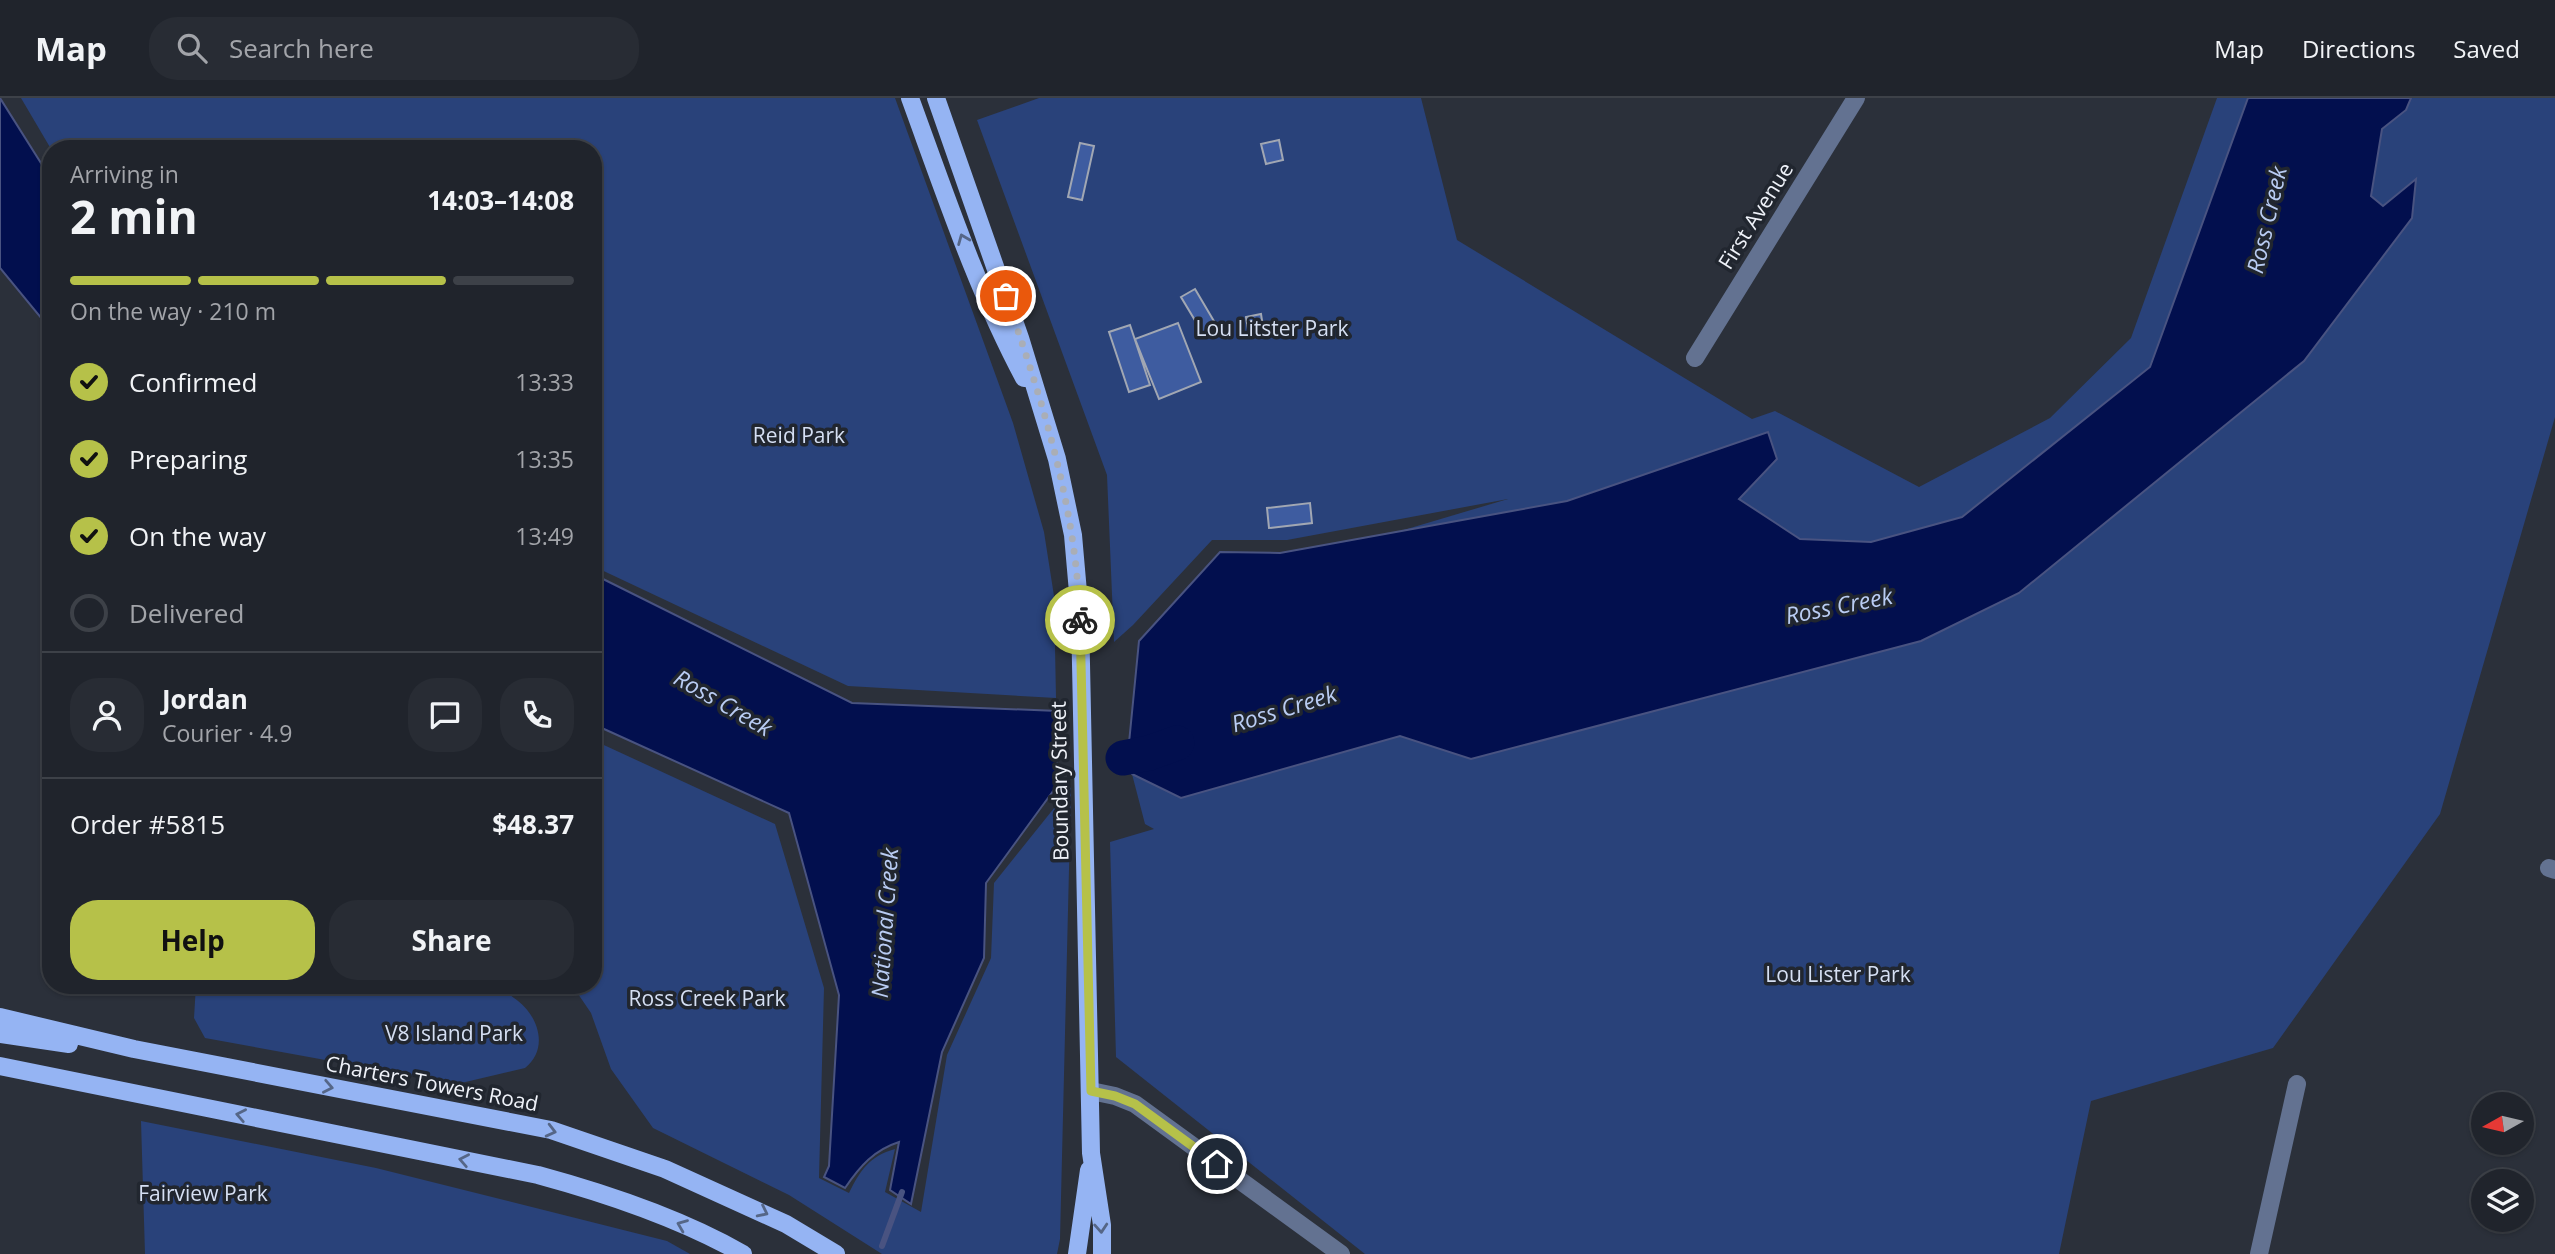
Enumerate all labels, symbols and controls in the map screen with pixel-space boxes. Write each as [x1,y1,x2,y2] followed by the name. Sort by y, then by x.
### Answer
[149,17,639,80] search box
[35,26,107,71] text: Map
[173,29,211,67] icon: search
[229,30,374,66] text: Search here
[2214,32,2264,65] text: Map
[2302,32,2415,65] text: Directions
[2453,32,2520,65] text: Saved
[1711,157,1799,274] street label: First Avenue
[70,158,179,190] text: Arriving in
[2238,162,2294,276] water label: Ross Creek
[427,182,574,218] text: 14:03–14:08
[70,185,198,247] text: 2 min
[958,233,972,245] one-way arrow
[976,266,1036,326] pin
[987,277,1025,315] icon: bag
[70,295,276,327] text: On the way · 210 m
[1196,314,1348,342] park label: Lou Litster Park
[70,363,108,401] icon: check
[129,364,257,400] text: Confirmed
[515,366,574,398] text: 13:33
[753,421,845,449] park label: Reid Park
[70,440,108,478] icon: check
[129,441,247,477] text: Preparing
[515,443,574,475] text: 13:35
[70,517,108,555] icon: check
[129,518,266,554] text: On the way
[515,520,574,552] text: 13:49
[1782,579,1896,631] water label: Ross Creek
[1045,585,1115,655] courier
[129,595,244,631] text: Delivered
[1061,601,1099,639] icon: bike
[668,661,779,744] water label: Ross Creek
[1227,677,1341,739] water label: Ross Creek
[70,678,144,752] button: person
[408,678,482,752] button: chat
[500,678,574,752] button: phone
[162,681,248,717] text: Jordan
[1044,701,1074,861] street label: Boundary Street
[162,717,292,749] text: Courier · 4.9
[70,806,225,842] text: Order #5815
[492,806,574,842] text: $48.37
[863,846,905,999] water label: National Creek
[70,900,315,980] button: Help
[329,900,574,980] button: Share
[1765,960,1911,988] park label: Lou Lister Park
[629,984,785,1012] park label: Ross Creek Park
[385,1019,523,1047] park label: V8 Island Park
[323,1049,541,1117] street label: Charters Towers Road
[322,1078,334,1093] one-way arrow
[2471,1092,2534,1155] north arrow
[2471,1092,2534,1232] map controls
[235,1108,247,1123] one-way arrow
[545,1123,557,1137] one-way arrow
[1187,1134,1247,1194] pin
[1198,1145,1236,1183] icon: home
[458,1153,470,1168] one-way arrow
[2471,1169,2534,1232] button: layers
[138,1179,268,1207] park label: Fairview Park
[756,1204,768,1218] one-way arrow
[676,1219,688,1233] one-way arrow
[1094,1223,1109,1234] one-way arrow

